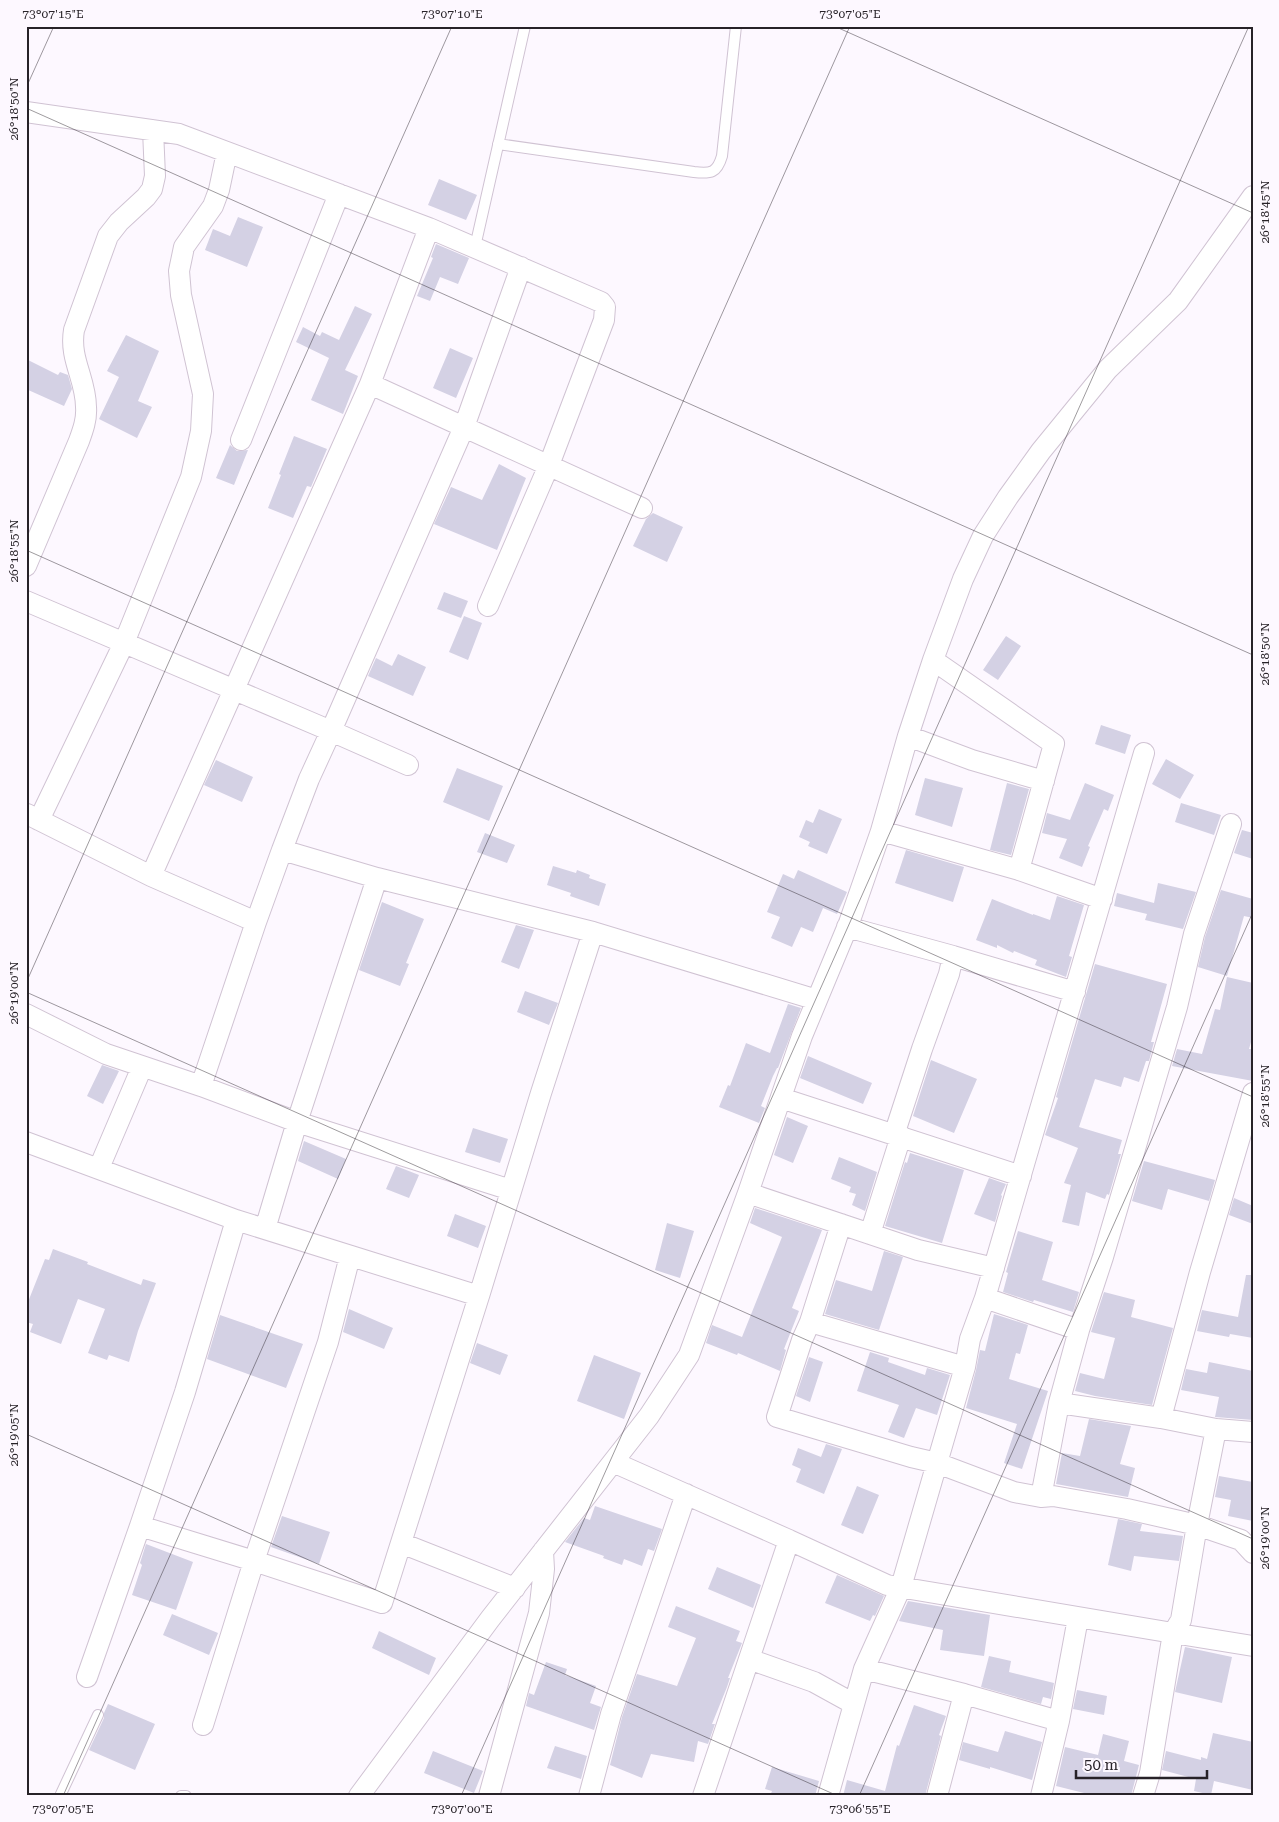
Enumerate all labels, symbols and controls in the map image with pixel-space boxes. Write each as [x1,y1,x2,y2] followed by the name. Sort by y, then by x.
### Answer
[22,7,84,21] text: 73°07'15"E
[421,7,483,21] text: 73°07'10"E
[819,7,881,21] text: 73°07'05"E
[7,77,21,141] text: 26°18'50"N
[1258,180,1272,244] text: 26°18'45"N
[7,519,21,583] text: 26°18'55"N
[1258,622,1272,686] text: 26°18'50"N
[7,961,21,1025] text: 26°19'00"N
[1258,1064,1272,1128] text: 26°18'55"N
[7,1403,21,1467] text: 26°19'05"N
[1258,1506,1272,1570] text: 26°19'00"N
[1076,1747,1208,1779] scale bar
[1084,1756,1119,1774] text: 50 m
[32,1802,94,1816] text: 73°07'05"E
[431,1802,493,1816] text: 73°07'00"E
[829,1802,891,1816] text: 73°06'55"E

